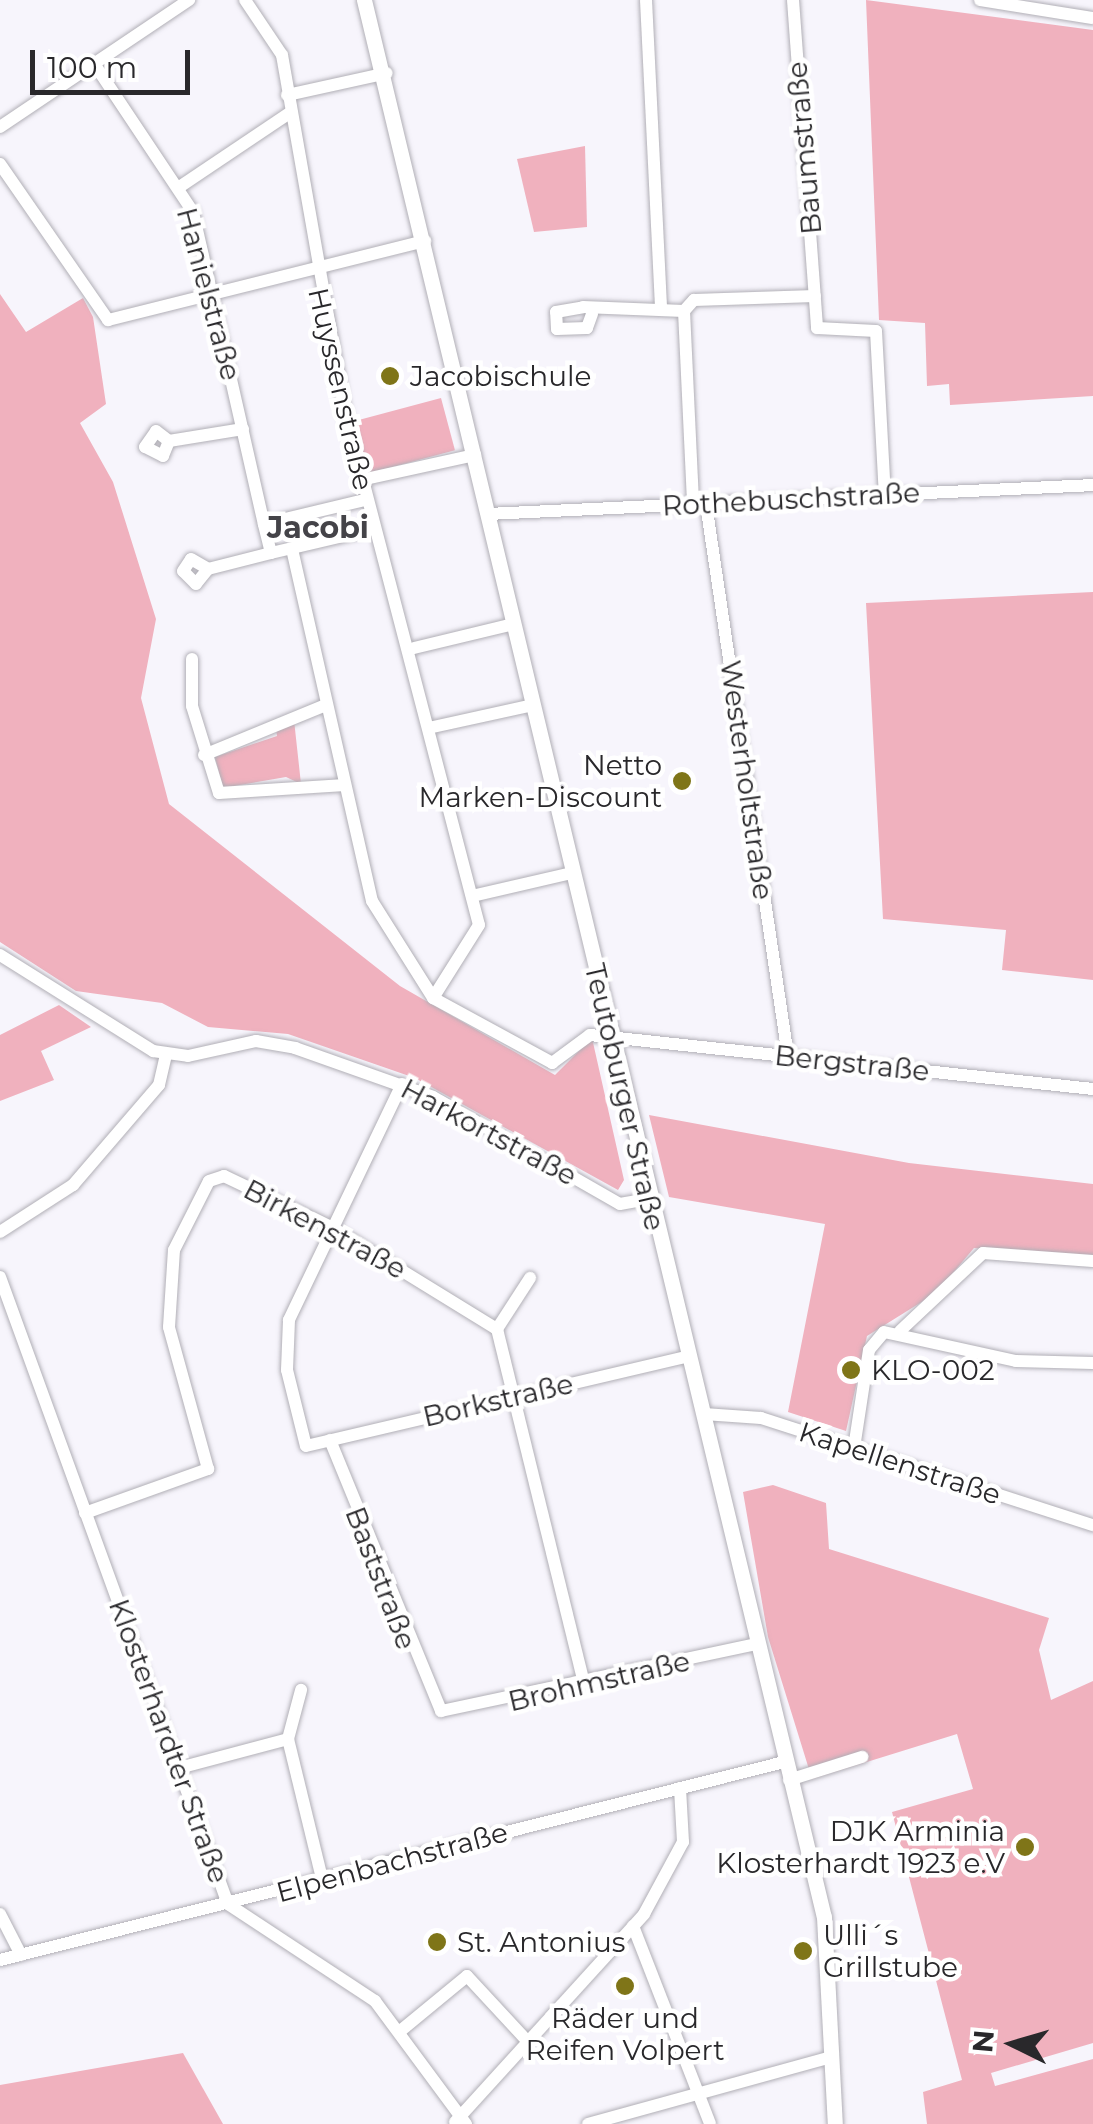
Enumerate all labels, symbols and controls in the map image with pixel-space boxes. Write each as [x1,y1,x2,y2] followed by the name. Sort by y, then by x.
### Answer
[35,30,195,92] scale bar
[47,49,137,86] text: 100 m
[780,60,828,236] street label: Baumstraße
[170,204,248,384] street label: Hanielstraße
[301,284,381,494] street label: Huyssenstraße
[410,359,592,393] place label: Jacobischule
[379,365,401,387] marker: Jacobischule
[661,475,921,523] street label: Rothebuschstraße
[267,510,369,546] district label: Jacobi
[714,658,780,902] street label: Westerholtstraße
[419,748,662,814] place label: Netto Marken-Discount
[671,770,693,792] marker: Netto Marken-Discount
[578,960,672,1234] street label: Teutoburger Straße
[773,1038,931,1088] street label: Bergstraße
[395,1072,583,1192] street label: Harkortstraße
[238,1172,412,1286] street label: Birkenstraße
[871,1353,995,1387] place label: KLO-002
[840,1359,862,1381] marker: KLO-002
[420,1366,576,1434] street label: Borkstraße
[795,1415,1005,1511] street label: Kapellenstraße
[338,1502,424,1654] street label: Baststraße
[102,1594,236,1888] street label: Klosterhardter Straße
[505,1644,693,1718] street label: Brohmstraße
[716,1814,1005,1880] place label: DJK Arminia Klosterhardt 1923 e.V
[273,1815,511,1909] street label: Elpenbachstraße
[1014,1836,1036,1858] marker: DJK Arminia Klosterhardt 1923 e.V
[823,1918,958,1984] place label: Ulli´s Grillstube
[457,1925,625,1959] place label: St. Antonius
[426,1931,448,1953] marker: St. Antonius
[792,1940,814,1962] marker: Ulli´s Grillstube
[614,1975,636,1997] marker: Räder und Reifen Volpert
[963,1994,1063,2094] north arrow
[525,2001,725,2067] place label: Räder und Reifen Volpert
[965,2029,1001,2054] text: N

